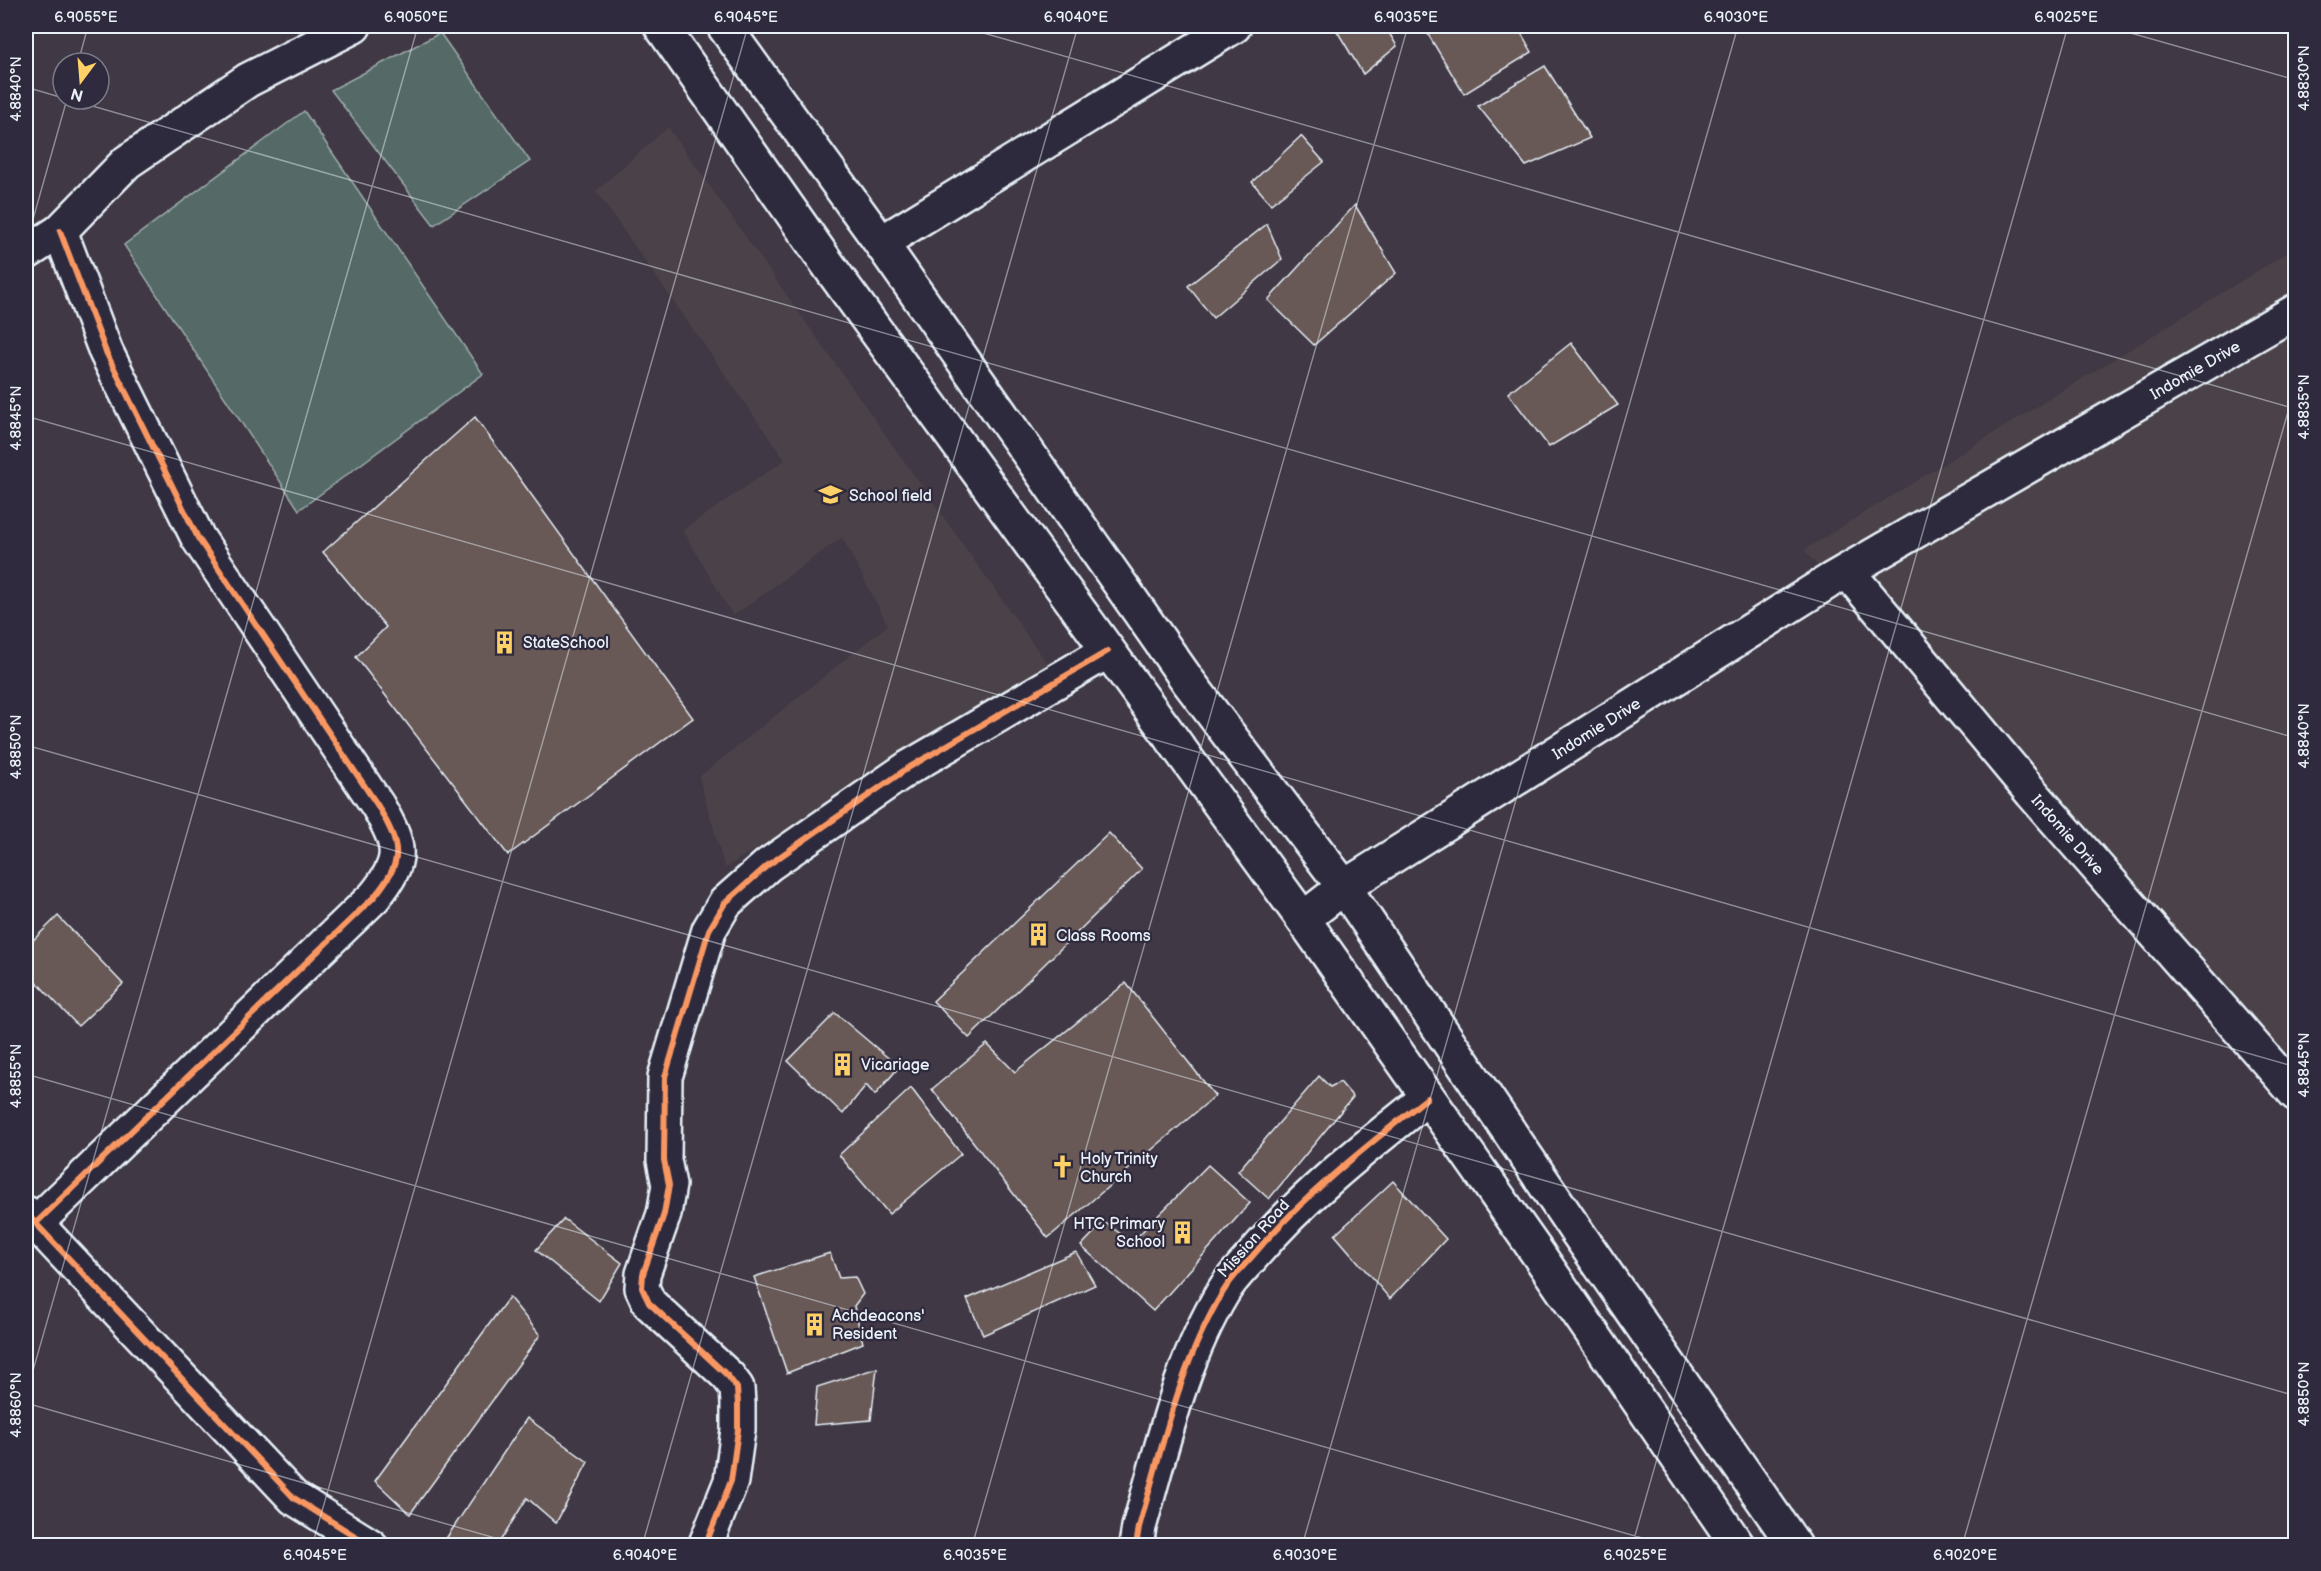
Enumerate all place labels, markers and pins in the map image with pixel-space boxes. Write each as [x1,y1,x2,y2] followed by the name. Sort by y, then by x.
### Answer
[818,482,844,508] school or university icon: School field
[849,487,932,506] place label: School field
[492,629,518,655] building icon: StateSchool
[523,634,609,653] place label: StateSchool
[1025,922,1051,948] building icon: Class Rooms
[1056,927,1151,946] place label: Class Rooms
[830,1051,856,1077] building icon: Vicariage
[861,1056,930,1075] place label: Vicariage
[1080,1150,1158,1187] place label: Holy Trinity Church
[1049,1154,1075,1180] church icon: Holy Trinity Church
[1073,1215,1166,1252] place label: HTC Primary School
[1170,1219,1196,1245] building icon: HTC Primary School
[832,1307,925,1344] place label: Achdeacons' Resident
[801,1311,827,1337] building icon: Achdeacons' Resident

